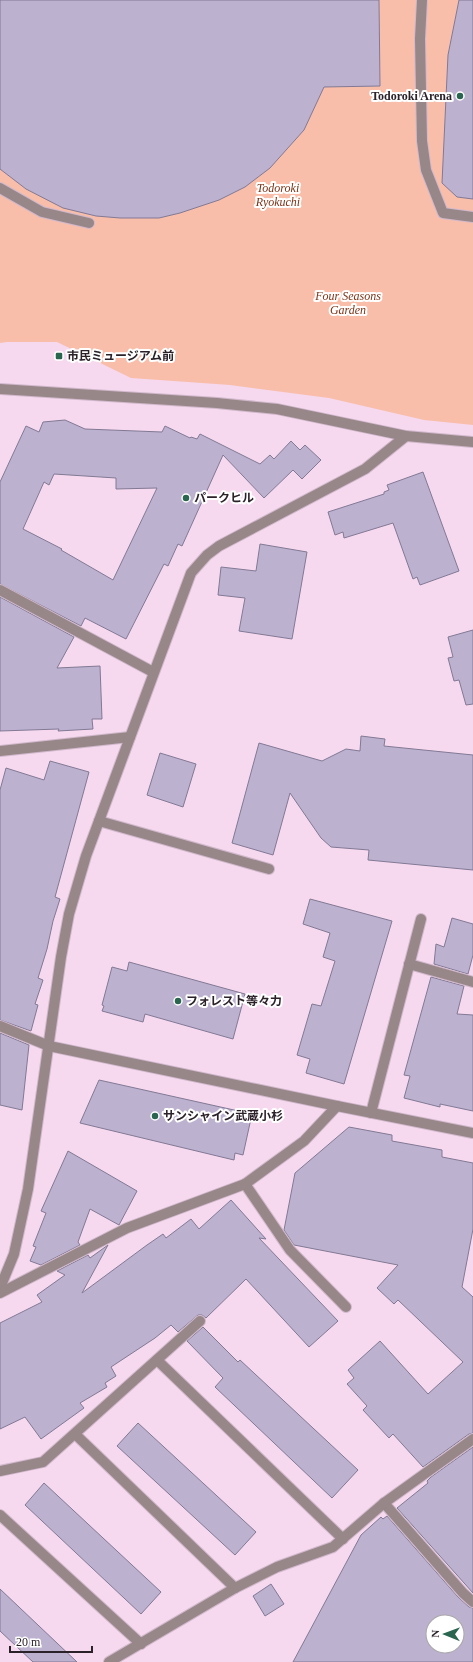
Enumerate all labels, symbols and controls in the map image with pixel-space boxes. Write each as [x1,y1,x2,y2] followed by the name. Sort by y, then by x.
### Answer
[371,89,452,103] place label: Todoroki Arena
[455,91,465,101] marker: Todoroki Arena
[255,181,300,209] park label: Todoroki Ryokuchi
[314,289,381,317] park label: Four Seasons Garden
[67,349,174,363] place label: 市民ミュージアム前
[54,351,64,361] marker: 市民ミュージアム前
[194,491,254,505] place label: パークヒル
[181,493,191,503] marker: パークヒル
[186,994,282,1008] place label: フォレスト等々力
[173,996,183,1006] marker: フォレスト等々力
[163,1109,283,1123] place label: サンシャイン武蔵小杉
[150,1111,160,1121] marker: サンシャイン武蔵小杉
[425,1614,465,1654] north arrow
[10,1628,92,1654] scale bar
[429,1630,441,1638] text: N
[16,1635,41,1649] text: 20 m

